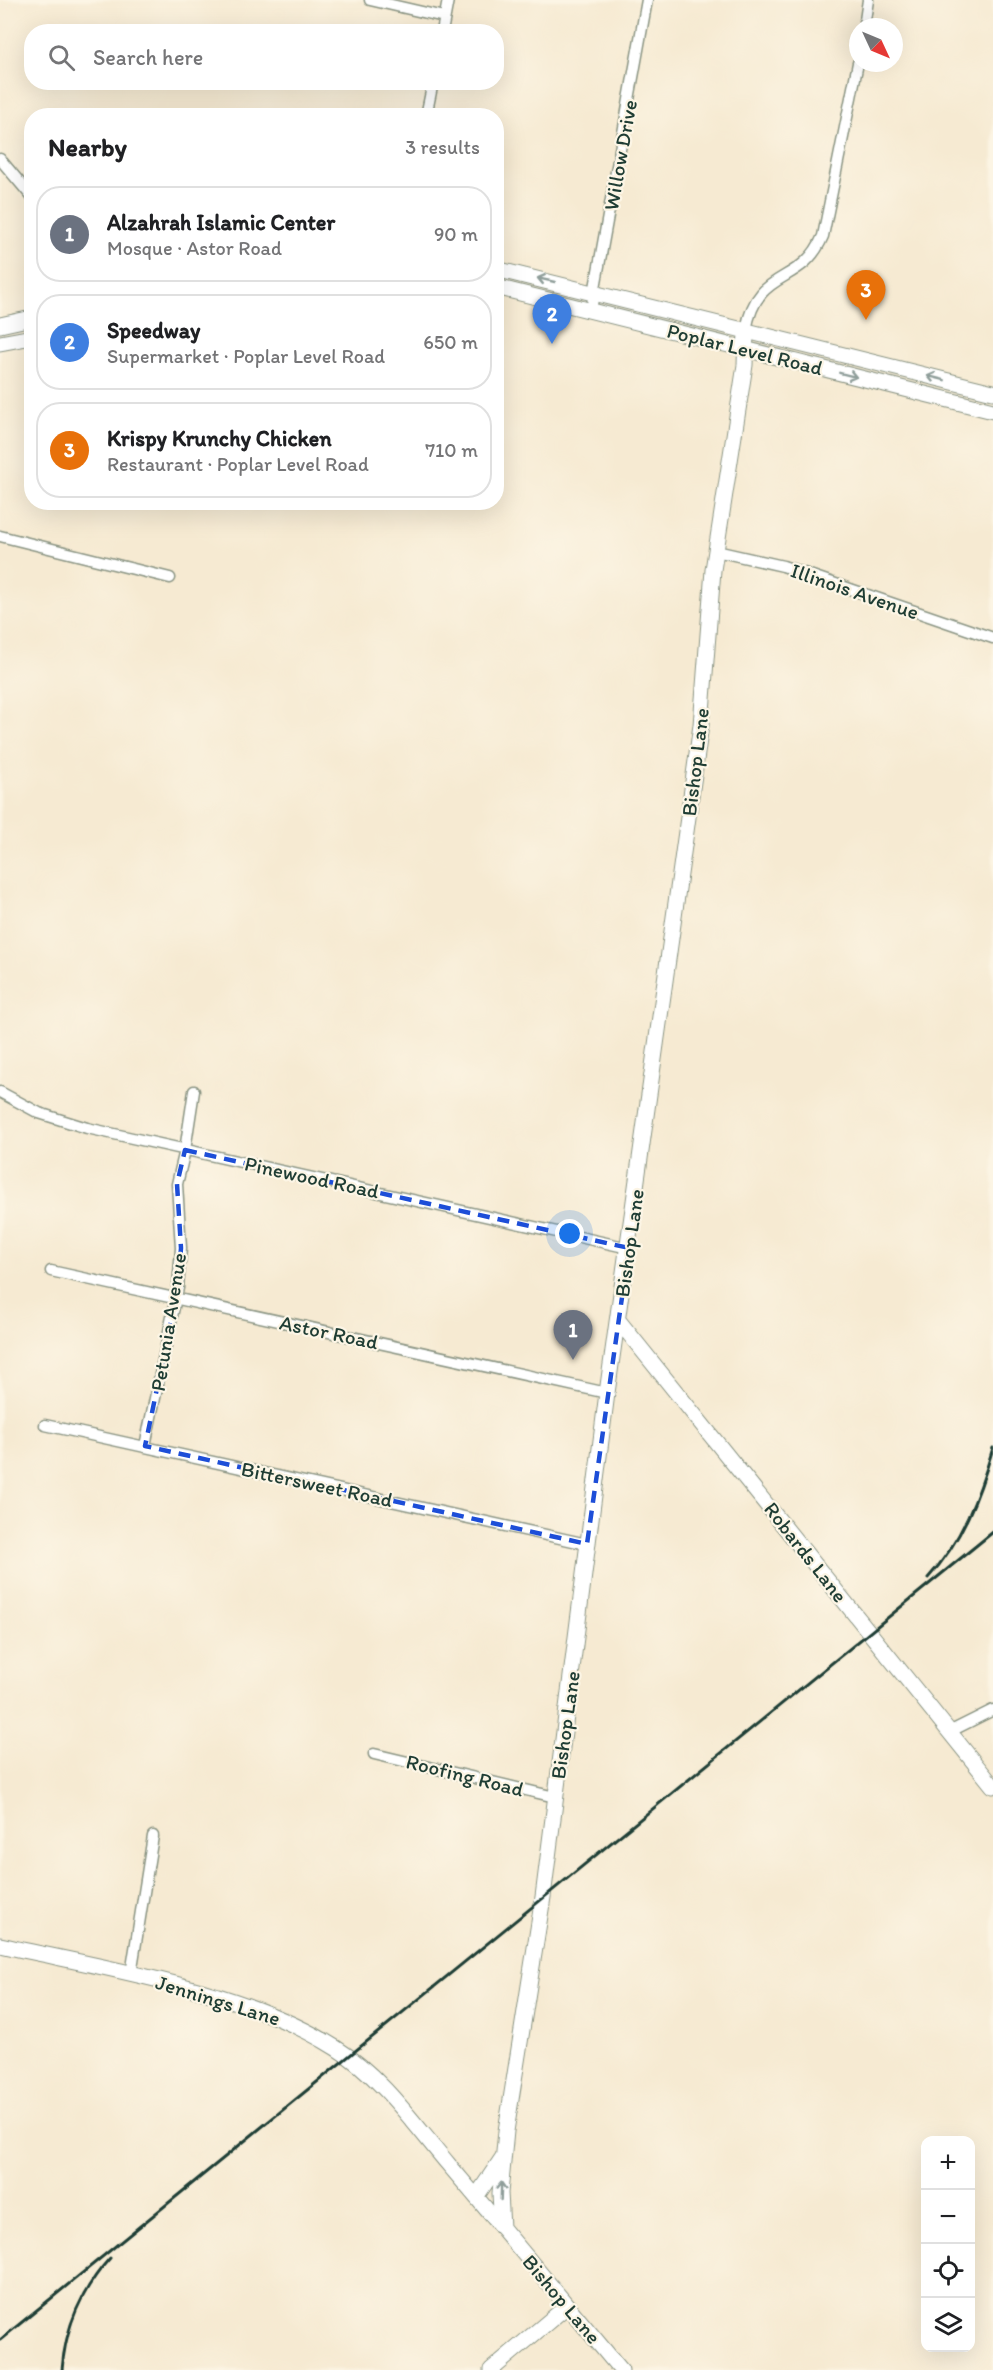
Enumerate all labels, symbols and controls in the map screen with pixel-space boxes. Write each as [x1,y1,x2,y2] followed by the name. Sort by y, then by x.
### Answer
[849,18,903,72] north arrow
[24,24,504,90] search box
[45,41,78,74] icon: search
[93,44,203,71] text: Search here
[598,98,642,212] street label: Willow Drive
[48,131,127,163] text: Nearby
[405,135,480,159] text: 3 results
[107,209,335,236] text: Alzahrah Islamic Center
[65,222,74,246] text: 1
[434,222,478,246] text: 90 m
[107,236,282,260] text: Mosque · Astor Road
[846,270,886,320] pin: 3
[537,274,556,286] one-way arrow
[532,294,572,344] pin: 2
[107,317,200,344] text: Speedway
[664,318,826,381] street label: Poplar Level Road
[64,330,75,354] text: 2
[423,330,478,354] text: 650 m
[107,344,385,368] text: Supermarket · Poplar Level Road
[838,369,857,381] one-way arrow
[927,372,946,383] one-way arrow
[107,425,332,452] text: Krispy Krunchy Chicken
[64,438,75,462] text: 3
[425,438,478,462] text: 710 m
[107,452,369,476] text: Restaurant · Poplar Level Road
[788,557,922,625] street label: Illinois Avenue
[676,706,714,818] street label: Bishop Lane
[242,1151,382,1204] street label: Pinewood Road
[609,1187,649,1299] street label: Bishop Lane
[555,1219,584,1248] your location
[145,1251,191,1393] street label: Petunia Avenue
[277,1309,381,1355] street label: Astor Road
[554,1310,592,1360] pin: 1
[239,1456,395,1512] street label: Bittersweet Road
[759,1497,853,1607] street label: Robards Lane
[545,1669,585,1781] street label: Bishop Lane
[404,1748,527,1802] street label: Roofing Road
[153,1969,283,2031] street label: Jennings Lane
[921,2136,975,2352] map controls
[921,2136,975,2190] button: +
[495,2182,507,2202] one-way arrow
[921,2190,975,2244] button: −
[921,2244,975,2298] button: locate
[517,2249,607,2349] street label: Bishop Lane
[921,2298,975,2352] button: layers

